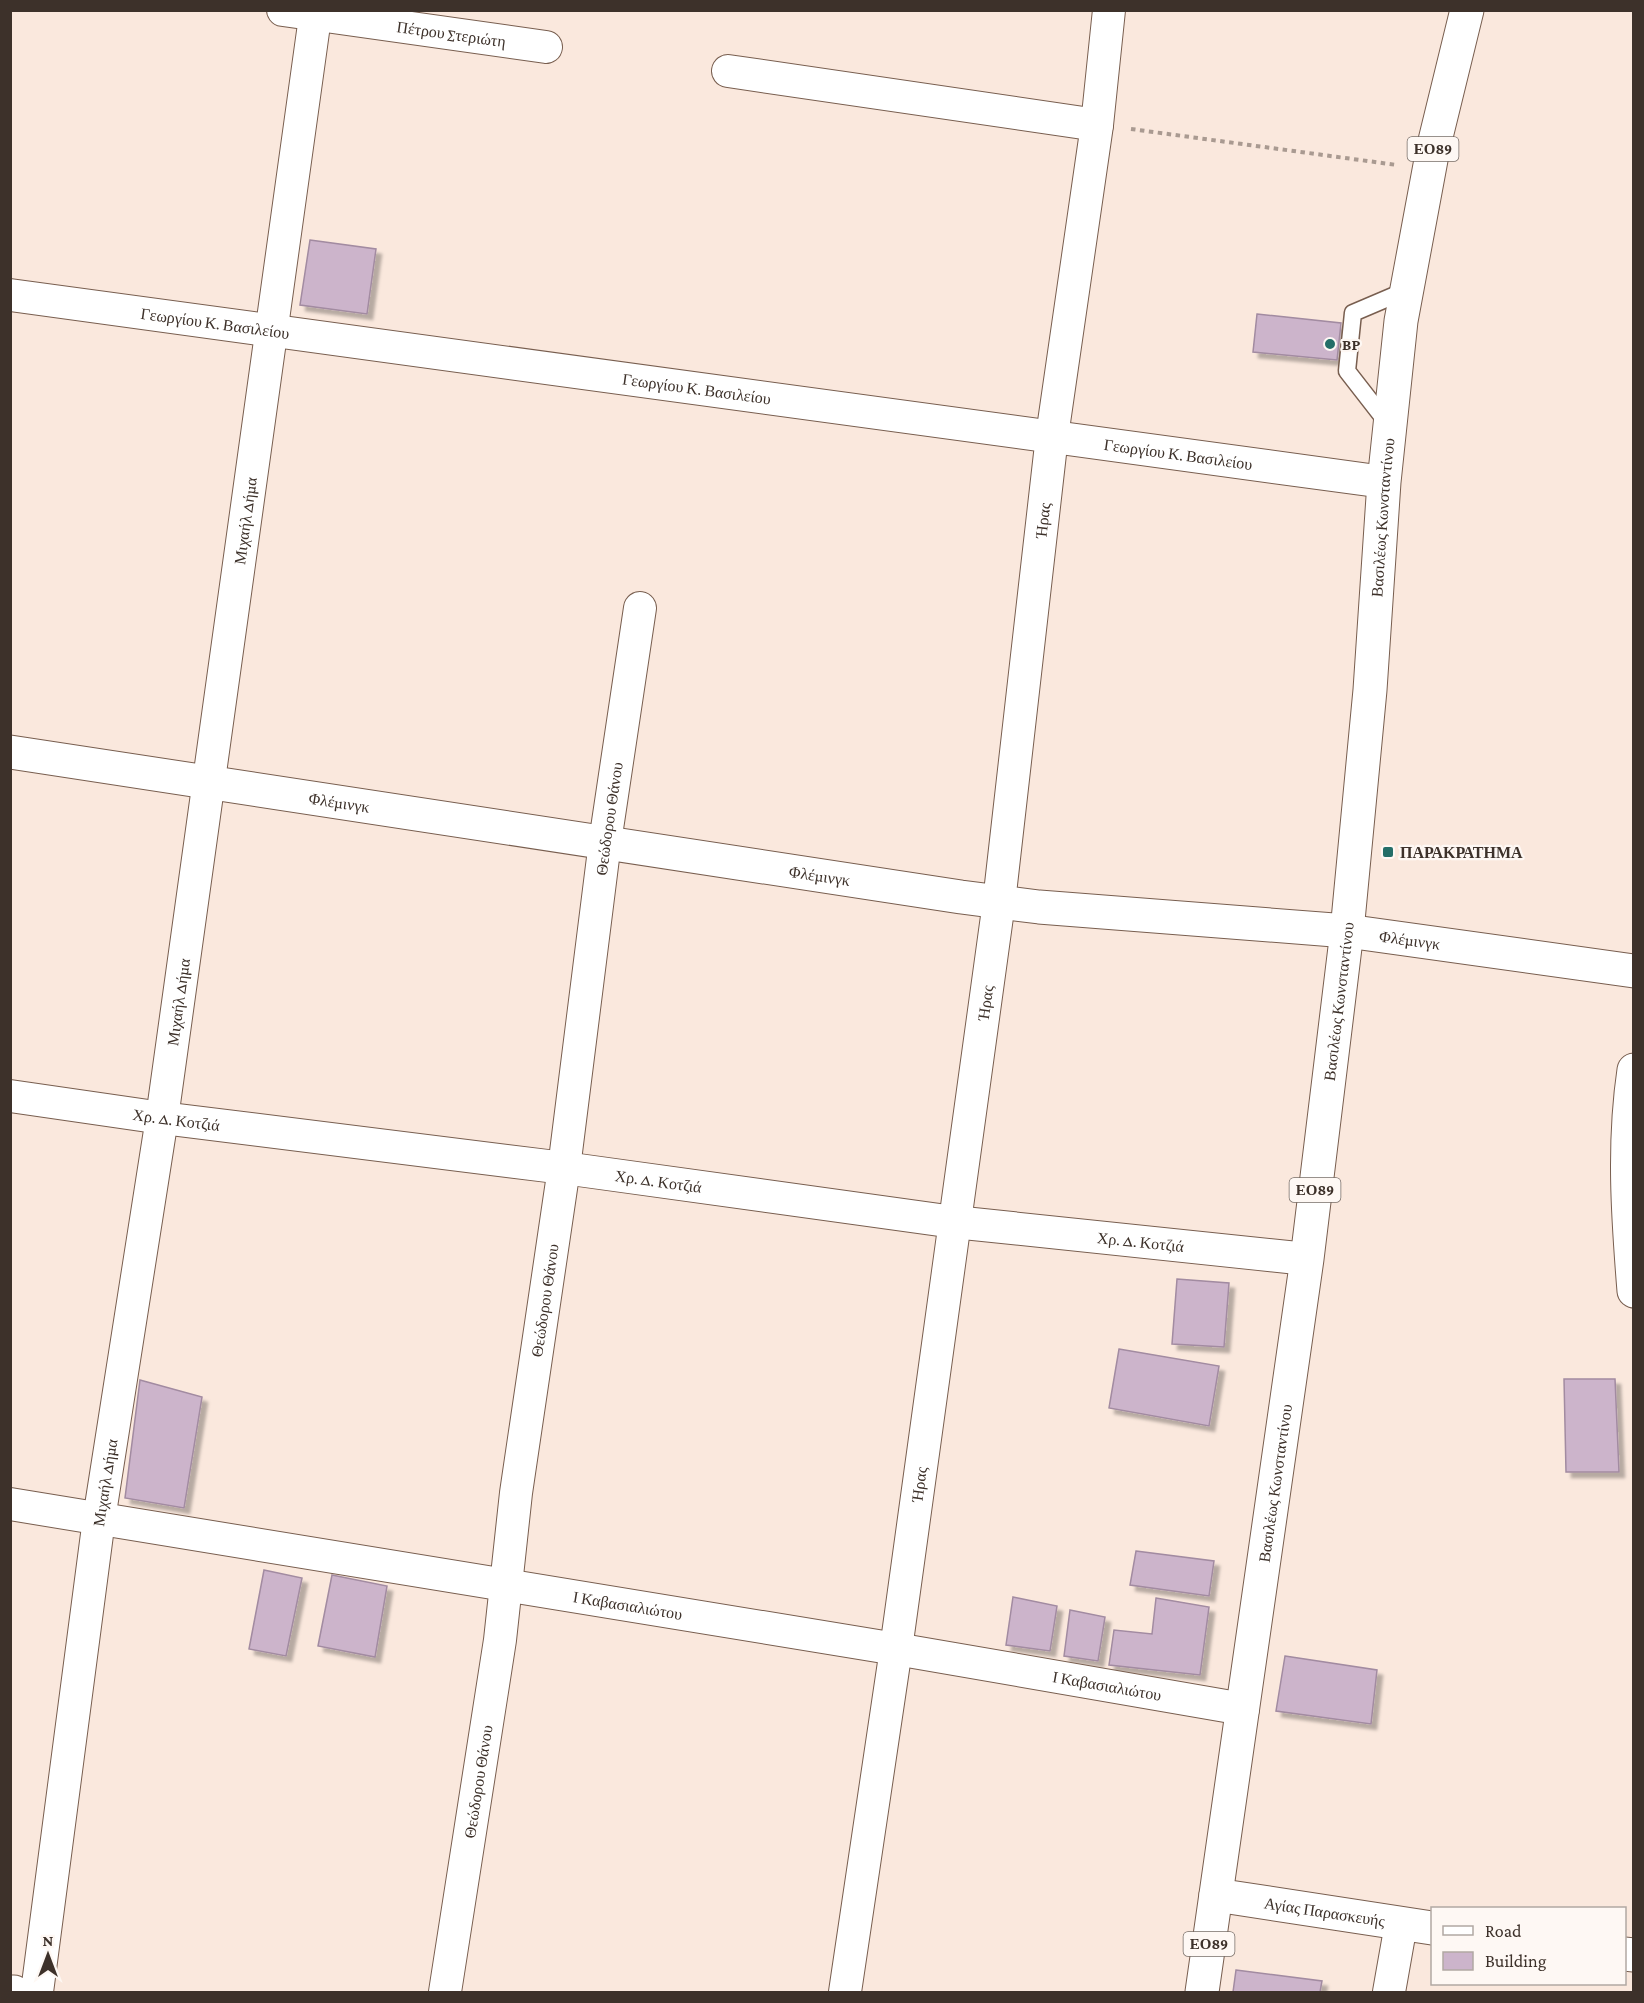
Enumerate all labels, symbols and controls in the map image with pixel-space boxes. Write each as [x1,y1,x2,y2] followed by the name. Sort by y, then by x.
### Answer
[396,18,507,51] street label: Πέτρου Στεριώτη
[1408,137,1458,161] road number: ΕΟ89
[140,304,291,341] street label: Γεωργίου Κ. Βασιλείου
[1342,336,1360,353] place label: BP
[1323,337,1337,351] marker: BP
[621,370,772,407] street label: Γεωργίου Κ. Βασιλείου
[1103,435,1254,473] street label: Γεωργίου Κ. Βασιλείου
[1368,437,1397,598] street label: Βασιλέως Κωνσταντίνου
[231,475,260,566] street label: Μιχαήλ Δήμα
[1032,501,1053,540] street label: Ήρας
[592,761,625,876] street label: Θεώδορου Θάνου
[308,789,371,815] street label: Φλέμινγκ
[1400,844,1523,861] place label: ΠΑΡΑΚΡΑΤΗΜΑ
[1381,845,1395,859] marker: ΠΑΡΑΚΡΑΤΗΜΑ
[788,862,851,888] street label: Φλέμινγκ
[1320,921,1356,1082] street label: Βασιλέως Κωνσταντίνου
[1378,927,1441,952] street label: Φλέμινγκ
[164,957,193,1047] street label: Μιχαήλ Δήμα
[974,983,996,1023] street label: Ήρας
[132,1105,221,1134] street label: Χρ. Δ. Κοτζιά
[614,1167,704,1196] street label: Χρ. Δ. Κοτζιά
[1290,1178,1340,1202] road number: ΕΟ89
[1096,1229,1186,1255] street label: Χρ. Δ. Κοτζιά
[528,1242,561,1358] street label: Θεώδορου Θάνου
[1255,1403,1295,1563] street label: Βασιλέως Κωνσταντίνου
[90,1437,120,1527] street label: Μιχαήλ Δήμα
[908,1465,930,1504] street label: Ήρας
[572,1588,684,1622] street label: Ι Καβασιαλιώτου
[1051,1668,1163,1703] street label: Ι Καβασιαλιώτου
[461,1724,495,1839] street label: Θεώδορου Θάνου
[1263,1894,1387,1929] street label: Αγίας Παρασκευής
[1431,1907,1626,1985] legend
[1485,1921,1522,1941] text: Road
[18,1925,78,1985] north arrow
[43,1932,54,1949] text: N
[1184,1932,1234,1956] road number: ΕΟ89
[1485,1951,1547,1971] text: Building

